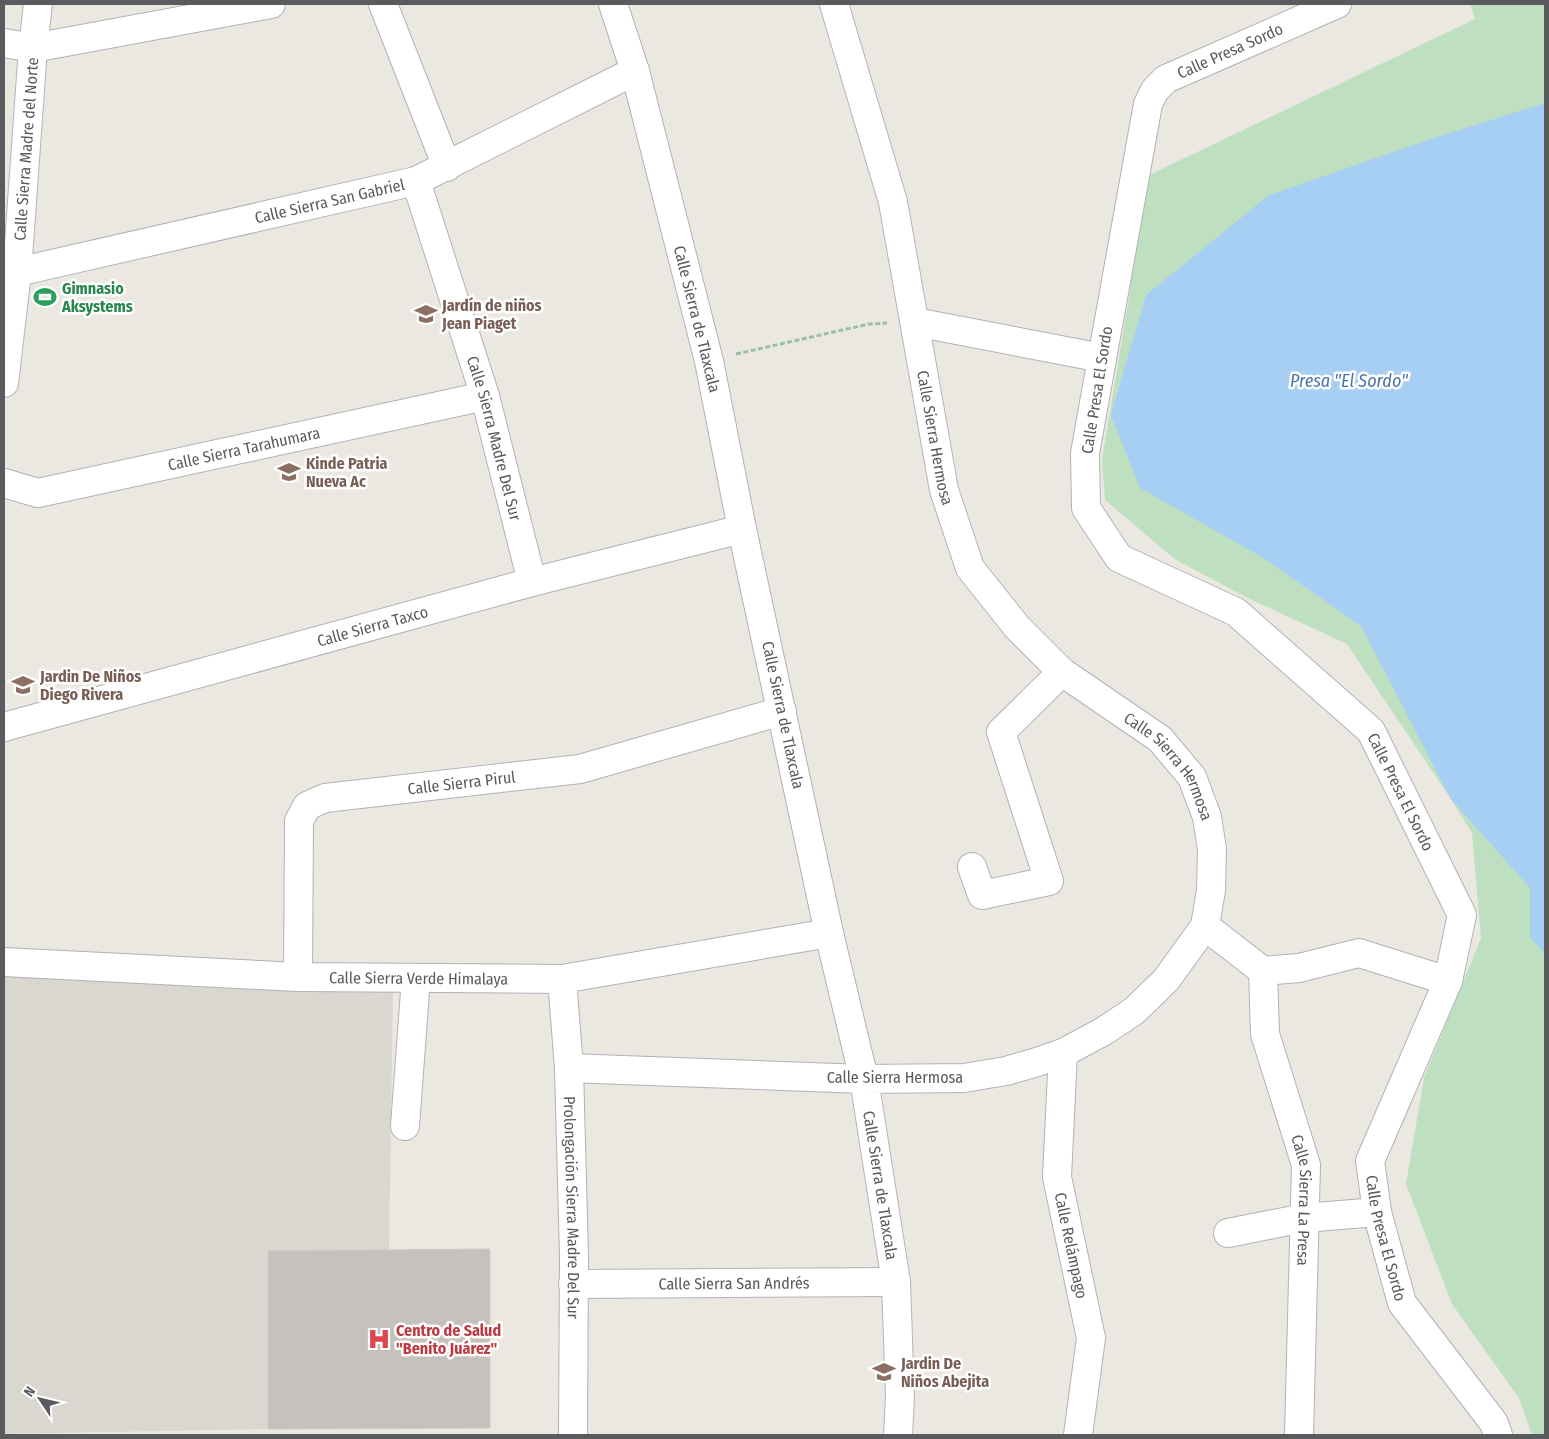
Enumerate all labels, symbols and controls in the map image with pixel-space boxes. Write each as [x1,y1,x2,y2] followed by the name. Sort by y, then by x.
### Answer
[1174,19,1286,83] street label: Calle Presa Sordo
[10,57,42,241] street label: Calle Sierra Madre del Norte
[253,174,406,227] street label: Calle Sierra San Gabriel
[670,244,724,394] street label: Calle Sierra de Tlaxcala
[61,279,133,316] place label: Gimnasio Aksystems
[32,284,58,310] sports icon: Gimnasio Aksystems
[441,296,542,333] place label: Jardín de niños Jean Piaget
[413,301,439,327] school or university icon: Jardín de niños Jean Piaget
[1078,325,1116,455] street label: Calle Presa El Sordo
[463,353,526,523] street label: Calle Sierra Madre Del Sur
[913,369,958,508] street label: Calle Sierra Hermosa
[1290,370,1408,392] water label: Presa "El Sordo"
[166,423,322,474] street label: Calle Sierra Tarahumara
[306,454,388,491] place label: Kinde Patria Nueva Ac
[276,459,302,485] school or university icon: Kinde Patria Nueva Ac
[315,602,430,650] street label: Calle Sierra Taxco
[758,639,808,791] street label: Calle Sierra de Tlaxcala
[39,667,141,704] place label: Jardin De Niños Diego Rivera
[10,672,36,698] school or university icon: Jardin De Niños Diego Rivera
[1121,708,1217,823] street label: Calle Sierra Hermosa
[1364,730,1438,854] street label: Calle Presa El Sordo
[406,767,516,798] street label: Calle Sierra Pirul
[329,968,508,988] street label: Calle Sierra Verde Himalaya
[827,1068,963,1087] street label: Calle Sierra Hermosa
[560,1096,584,1320] street label: Prolongación Sierra Madre Del Sur
[860,1109,902,1261] street label: Calle Sierra de Tlaxcala
[1288,1132,1315,1266] street label: Calle Sierra La Presa
[1363,1174,1410,1303] street label: Calle Presa El Sordo
[1051,1190,1092,1300] street label: Calle Relámpago
[658,1273,810,1293] street label: Calle Sierra San Andrés
[396,1321,501,1358] place label: Centro de Salud "Benito Juárez"
[366,1326,392,1352] hospital icon: Centro de Salud "Benito Juárez"
[900,1354,989,1391] place label: Jardin De Niños Abejita
[871,1359,897,1385] school or university icon: Jardin De Niños Abejita
[15,1374,65,1424] north arrow
[20,1384,39,1400] text: N

